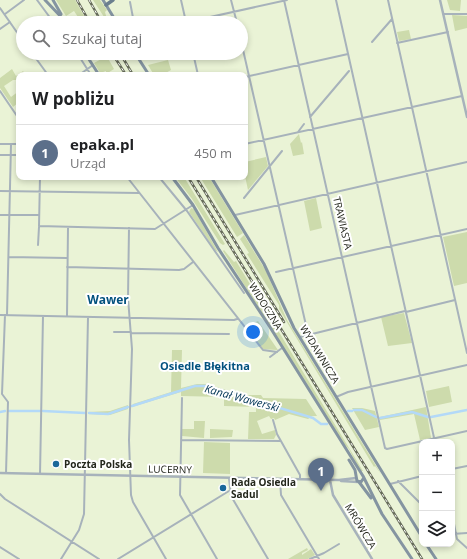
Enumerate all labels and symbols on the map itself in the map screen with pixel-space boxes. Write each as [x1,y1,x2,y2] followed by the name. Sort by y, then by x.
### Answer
[330,195,356,251] street label: TRAWIASTA
[246,280,286,333] street label: WIDOCZNA
[87,291,129,308] district label: Wawer
[243,322,263,342] your location
[297,322,343,387] street label: WYDAWNICZA
[160,358,250,373] district label: Osiedle Błękitna
[203,380,281,415] water label: Kanał Wawerski
[64,457,132,471] place label: Poczta Polska
[308,458,334,491] pin: 1
[51,459,61,469] marker: Poczta Polska
[148,462,192,476] street label: LUCERNY
[231,475,296,501] place label: Rada Osiedla Sadul
[218,483,228,493] marker: Rada Osiedla Sadul
[342,501,380,552] street label: MRÓWCZA

